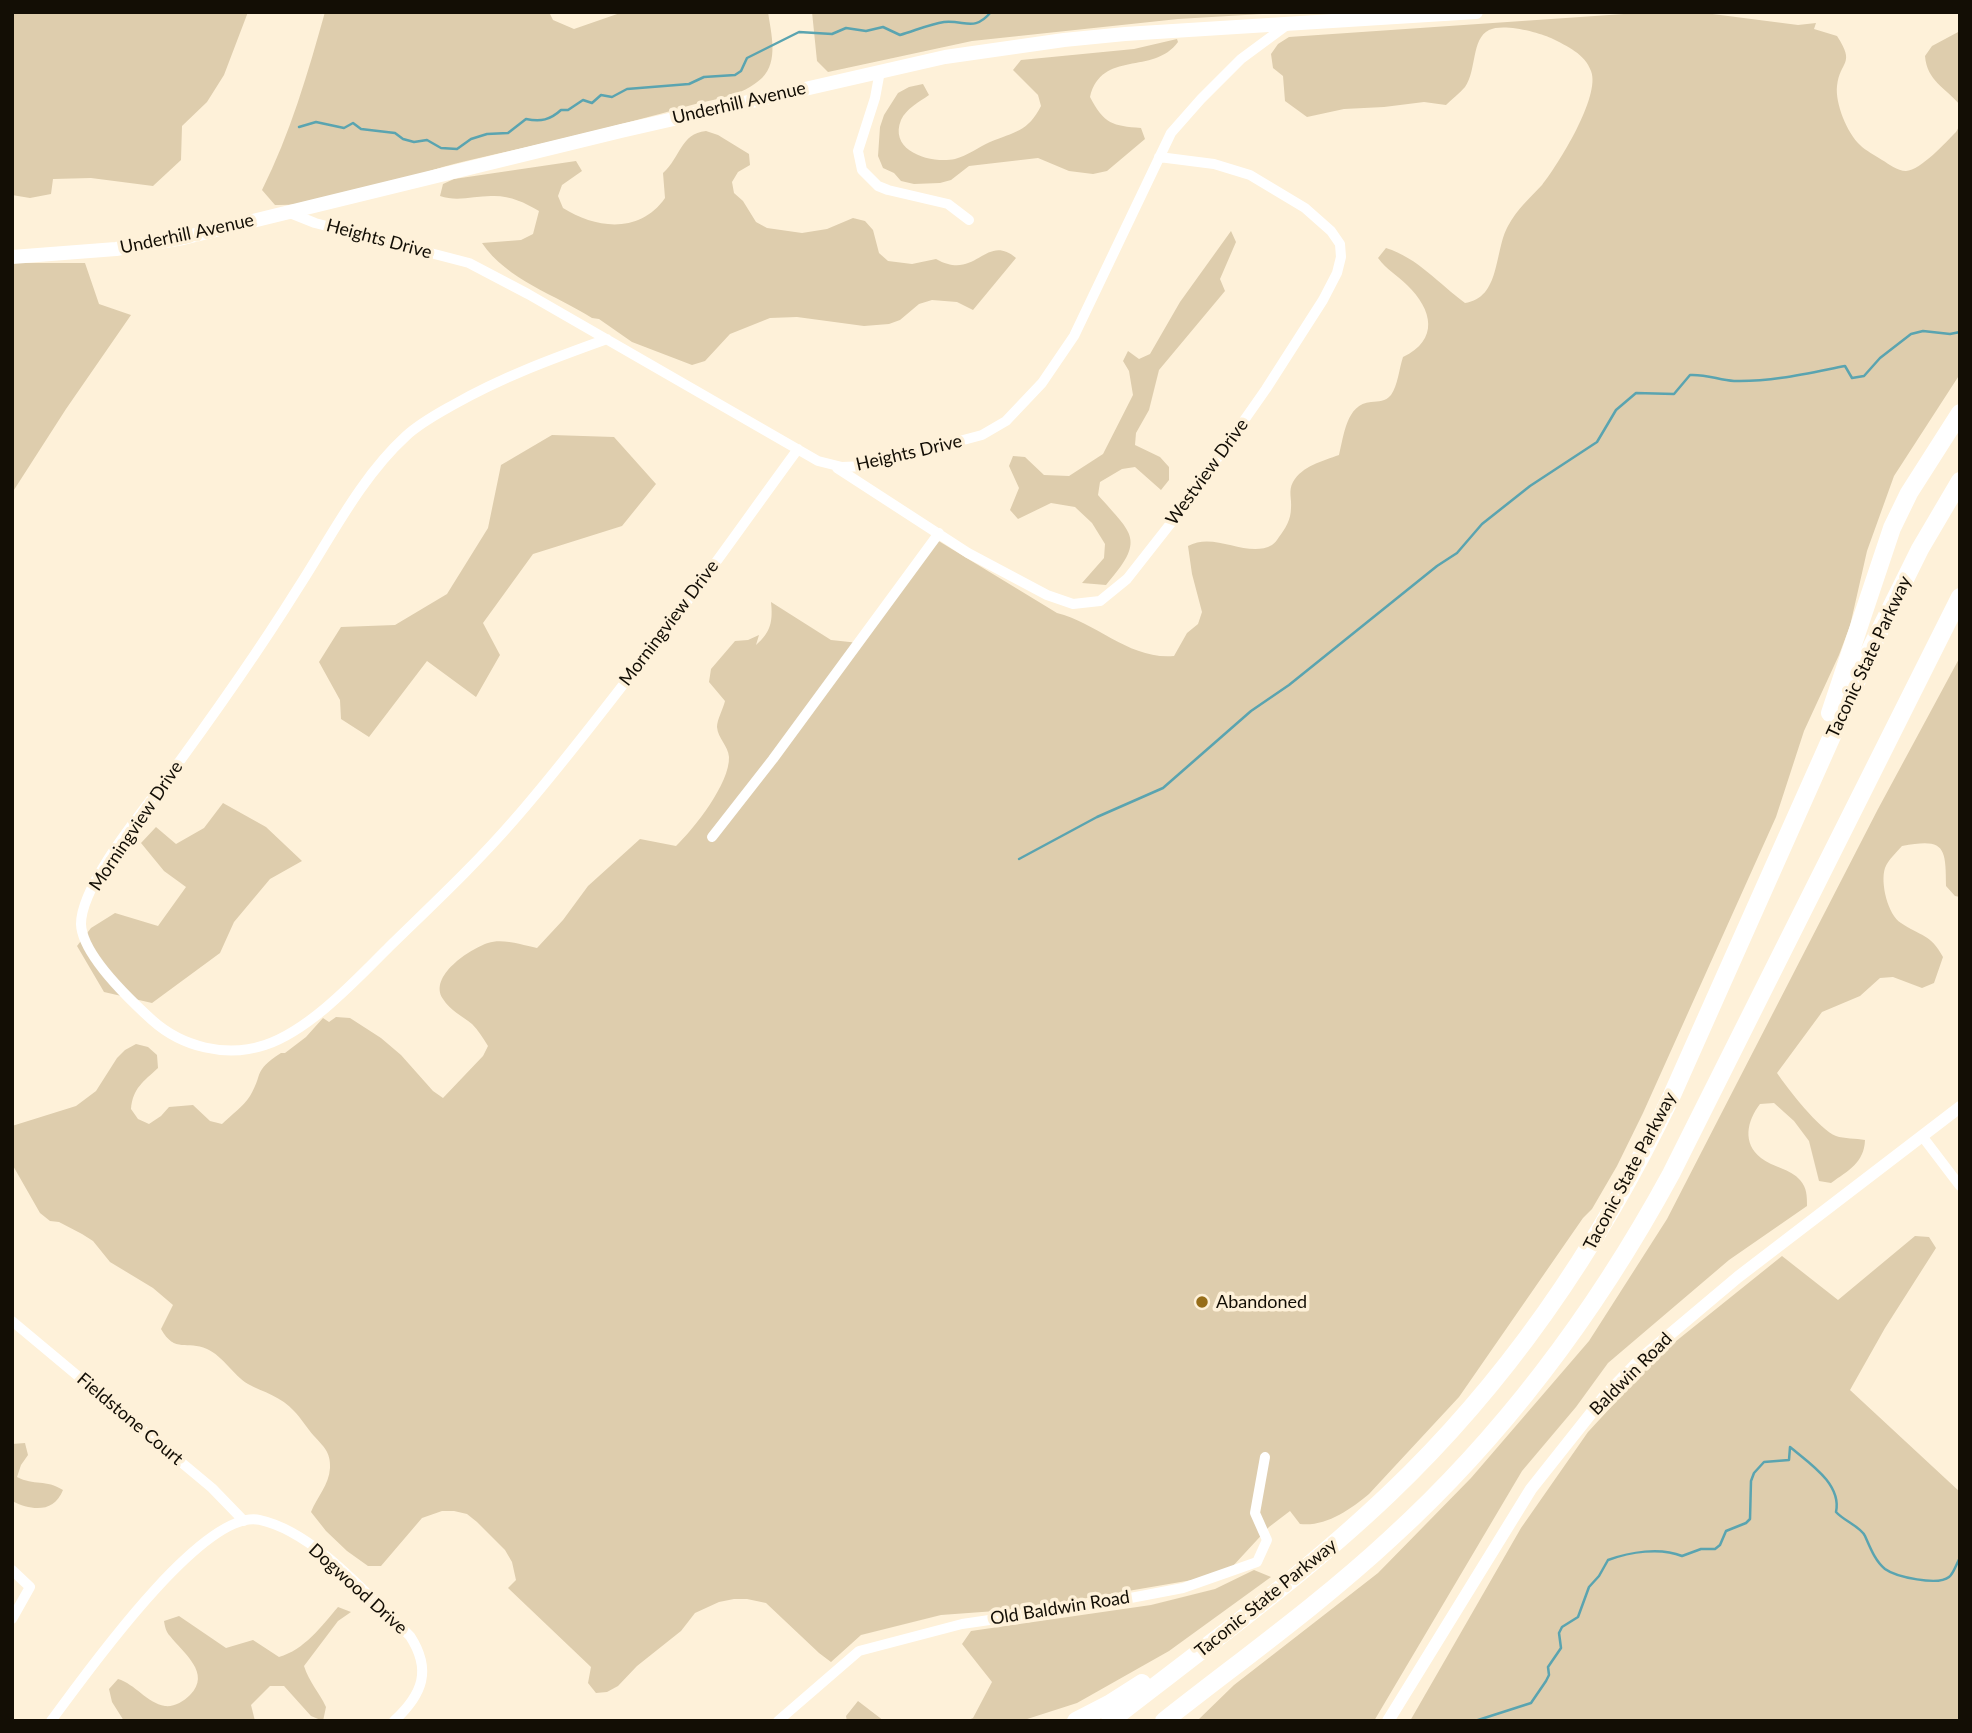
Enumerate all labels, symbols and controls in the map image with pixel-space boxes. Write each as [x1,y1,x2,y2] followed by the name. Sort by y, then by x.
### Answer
[670,77,808,129] street label: Underhill Avenue
[118,209,256,259] street label: Underhill Avenue
[324,215,434,263] street label: Heights Drive
[1161,415,1253,529] street label: Westview Drive
[854,430,964,476] street label: Heights Drive
[615,556,723,690] street label: Morningview Drive
[1822,573,1916,741] street label: Taconic State Parkway
[85,757,187,895] street label: Morningview Drive
[1579,1088,1681,1254] street label: Taconic State Parkway
[1216,1291,1307,1313] place label: Abandoned
[1194,1294,1210,1310] marker: Abandoned
[1585,1328,1677,1420] street label: Baldwin Road
[73,1368,187,1470] street label: Fieldstone Court
[1191,1534,1341,1662] street label: Taconic State Parkway
[304,1539,412,1639] street label: Dogwood Drive
[989,1586,1131,1630] street label: Old Baldwin Road

